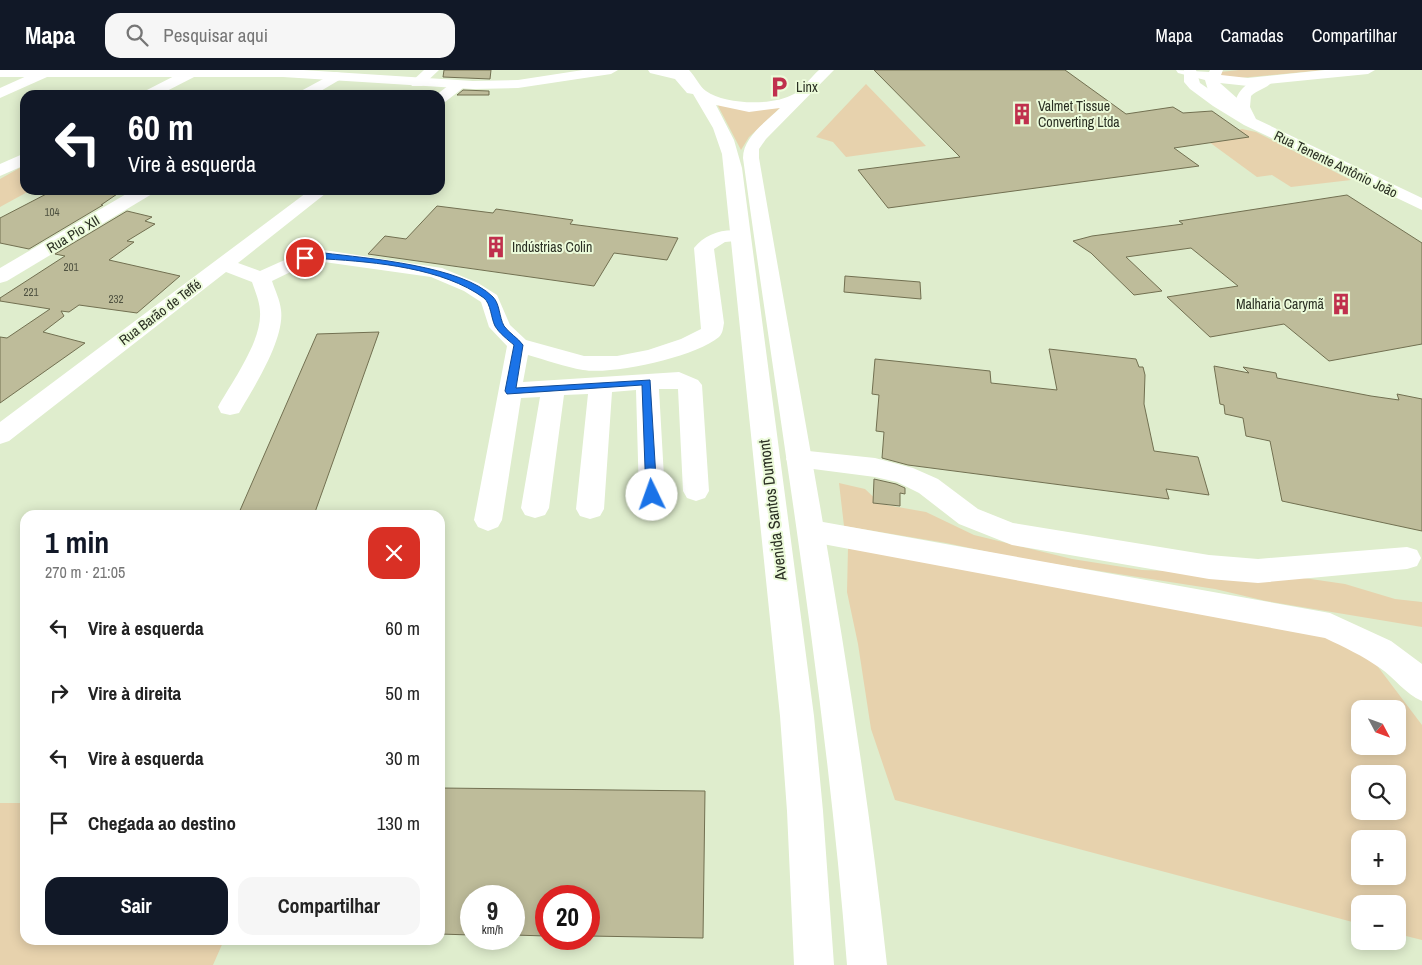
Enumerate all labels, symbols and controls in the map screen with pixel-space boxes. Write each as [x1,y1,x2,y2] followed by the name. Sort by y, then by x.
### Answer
[105,13,455,58] search box
[25,19,75,51] text: Mapa
[123,21,151,49] icon: search
[163,22,268,48] text: Pesquisar aqui
[1156,23,1193,48] text: Mapa
[1221,23,1284,48] text: Camadas
[1312,23,1397,48] text: Compartilhar
[766,74,792,100] parking icon: Linx
[796,78,818,96] place label: Linx
[1038,97,1120,131] place label: Valmet Tissue Converting Ltda
[1009,101,1035,127] building icon: Valmet Tissue Converting Ltda
[128,104,193,151] text: 60 m
[45,110,110,175] icon: left
[1271,126,1401,202] street label: Rua Tenente Antônio João
[128,149,256,179] text: Vire à esquerda
[44,205,60,219] house number: 104
[43,211,103,257] street label: Rua Pio XII
[483,234,509,260] building icon: Indústrias Colin
[284,237,326,279] pin
[512,238,592,256] place label: Indústrias Colin
[291,244,319,272] icon: arrive
[63,260,79,274] house number: 201
[115,275,205,349] street label: Rua Barão de Teffé
[23,285,39,299] house number: 221
[1328,291,1354,317] building icon: Malharia Carymã
[108,292,124,306] house number: 232
[1236,295,1325,313] place label: Malharia Carymã
[752,438,792,583] street label: Avenida Santos Dumont
[625,468,677,520] position arrow
[45,522,109,562] text: 1 min
[368,527,420,579] button: close
[45,561,125,583] text: 270 m · 21:05
[45,614,73,642] icon: left
[88,615,204,641] text: Vire à esquerda
[385,615,420,641] text: 60 m
[45,679,73,707] icon: right
[88,680,181,706] text: Vire à direita
[385,680,420,706] text: 50 m
[1351,700,1406,755] north arrow
[1351,700,1406,950] map controls
[45,744,73,772] icon: left
[88,745,204,771] text: Vire à esquerda
[385,745,420,771] text: 30 m
[1351,765,1406,820] button: search
[45,809,73,837] icon: arrive
[88,810,236,836] text: Chegada ao destino
[377,810,420,836] text: 130 m
[1351,830,1406,885] button: +
[45,877,228,935] button: Sair
[238,877,420,935] button: Compartilhar
[535,885,600,950] speed limit sign: 20
[487,894,498,928] text: 9
[1351,895,1406,950] button: −
[482,922,503,938] text: km/h

